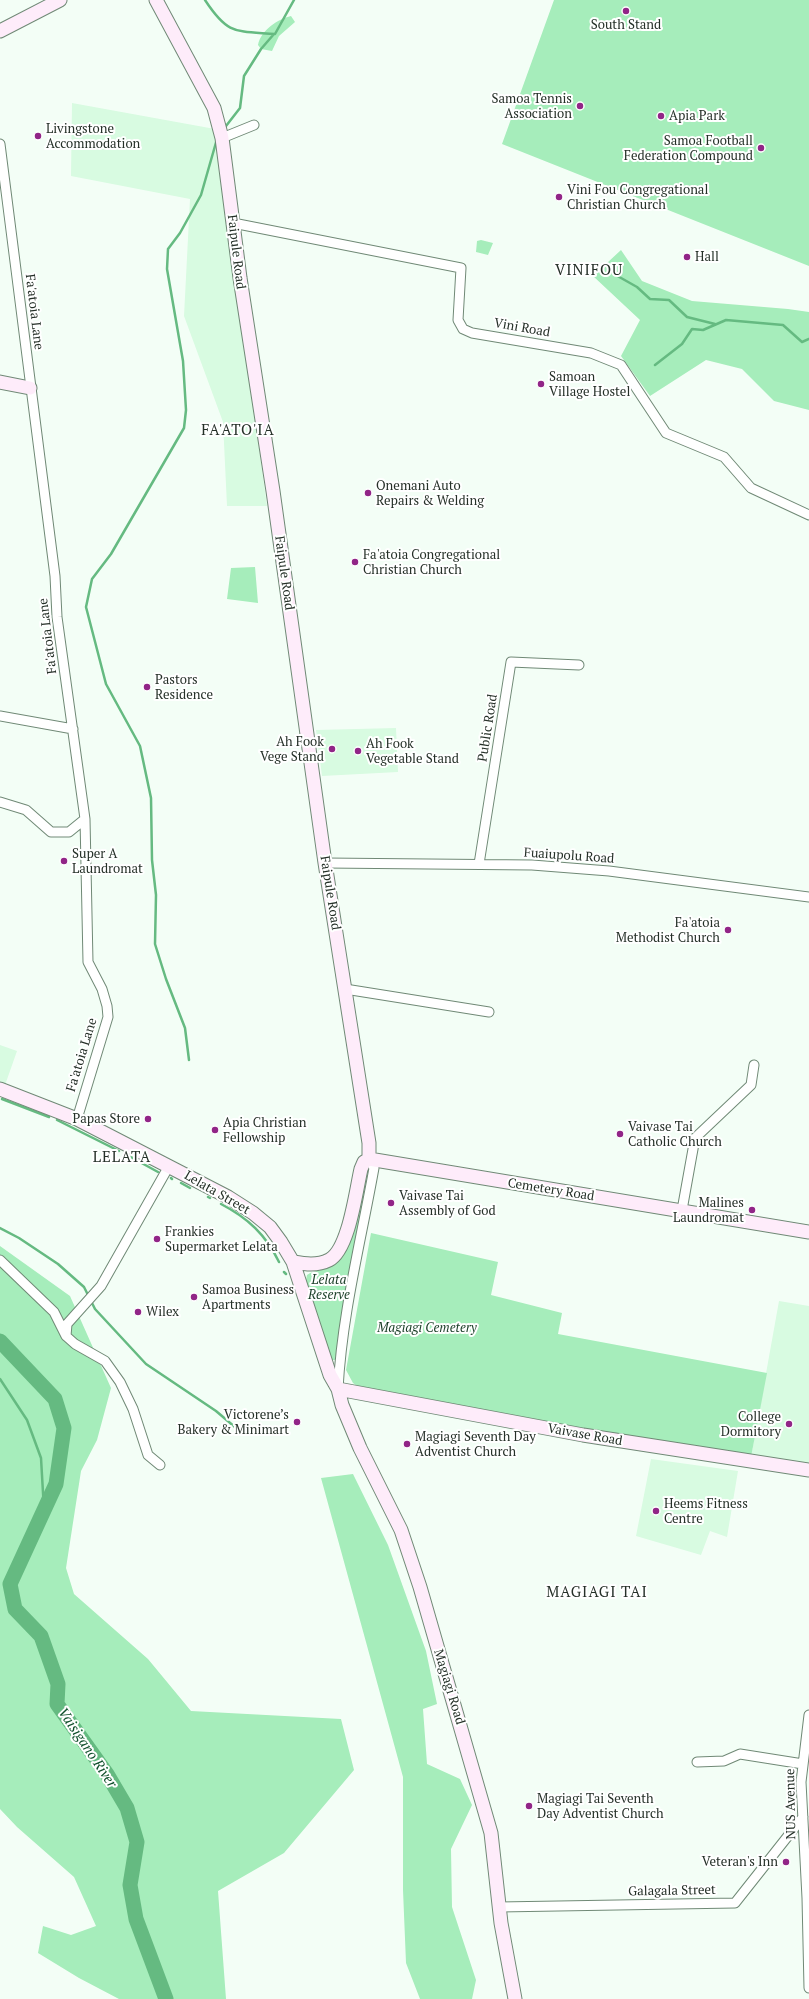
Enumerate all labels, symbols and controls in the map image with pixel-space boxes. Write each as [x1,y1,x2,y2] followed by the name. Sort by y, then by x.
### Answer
[621,6,631,16] marker: South Stand
[591,17,661,33] place label: South Stand
[492,91,572,122] place label: Samoa Tennis Association
[575,101,585,111] marker: Samoa Tennis Association
[669,108,725,124] place label: Apia Park
[656,111,666,121] marker: Apia Park
[46,121,140,152] place label: Livingstone Accommodation
[33,131,43,141] marker: Livingstone Accommodation
[624,133,753,164] place label: Samoa Football Federation Compound
[756,143,766,153] marker: Samoa Football Federation Compound
[567,182,708,213] place label: Vini Fou Congregational Christian Church
[554,192,564,202] marker: Vini Fou Congregational Christian Church
[224,214,248,290] street label: Faipule Road
[695,249,719,265] place label: Hall
[682,252,692,262] marker: Hall
[555,262,623,280] district label: VINIFOU
[22,273,46,351] street label: Fa'atoia Lane
[493,315,551,341] street label: Vini Road
[549,369,630,400] place label: Samoan Village Hostel
[536,379,546,389] marker: Samoan Village Hostel
[201,422,275,440] district label: FA'ATO'IA
[376,478,484,509] place label: Onemani Auto Repairs & Welding
[363,488,373,498] marker: Onemani Auto Repairs & Welding
[271,535,297,611] street label: Faipule Road
[363,547,500,578] place label: Fa'atoia Congregational Christian Church
[350,557,360,567] marker: Fa'atoia Congregational Christian Church
[36,597,60,675] street label: Fa'atoia Lane
[155,672,213,703] place label: Pastors Residence
[142,682,152,692] marker: Pastors Residence
[475,693,501,763] street label: Public Road
[260,734,324,765] place label: Ah Fook Vege Stand
[366,736,459,767] place label: Ah Fook Vegetable Stand
[327,744,337,754] marker: Ah Fook Vege Stand
[353,746,363,756] marker: Ah Fook Vegetable Stand
[523,845,615,867] street label: Fuaiupolu Road
[72,846,143,877] place label: Super A Laundromat
[316,855,344,931] street label: Faipule Road
[59,856,69,866] marker: Super A Laundromat
[616,915,720,946] place label: Fa'atoia Methodist Church
[723,925,733,935] marker: Fa'atoia Methodist Church
[63,1016,101,1094] street label: Fa'atoia Lane
[72,1111,140,1127] place label: Papas Store
[143,1114,153,1124] marker: Papas Store
[223,1115,306,1146] place label: Apia Christian Fellowship
[628,1119,722,1150] place label: Vaivase Tai Catholic Church
[210,1125,220,1135] marker: Apia Christian Fellowship
[615,1129,625,1139] marker: Vaivase Tai Catholic Church
[93,1149,151,1167] district label: LELATA
[181,1168,253,1218] street label: Lelata Street
[506,1175,596,1205] street label: Cemetery Road
[399,1188,496,1219] place label: Vaivase Tai Assembly of God
[673,1195,744,1226] place label: Malines Laundromat
[386,1198,396,1208] marker: Vaivase Tai Assembly of God
[747,1205,757,1215] marker: Malines Laundromat
[165,1224,278,1255] place label: Frankies Supermarket Lelata
[152,1234,162,1244] marker: Frankies Supermarket Lelata
[308,1272,350,1303] park label: Lelata Reserve
[202,1282,294,1313] place label: Samoa Business Apartments
[189,1292,199,1302] marker: Samoa Business Apartments
[146,1304,179,1320] place label: Wilex
[133,1307,143,1317] marker: Wilex
[377,1320,477,1336] park label: Magiagi Cemetery
[178,1407,289,1438] place label: Victorene’s Bakery & Minimart
[721,1409,781,1440] place label: College Dormitory
[292,1417,302,1427] marker: Victorene’s Bakery & Minimart
[784,1419,794,1429] marker: College Dormitory
[546,1421,624,1449] street label: Vaivase Road
[415,1429,536,1460] place label: Magiagi Seventh Day Adventist Church
[402,1439,412,1449] marker: Magiagi Seventh Day Adventist Church
[664,1496,748,1527] place label: Heems Fitness Centre
[651,1506,661,1516] marker: Heems Fitness Centre
[546,1584,648,1602] district label: MAGIAGI TAI
[430,1647,468,1727] street label: Magiagi Road
[54,1705,120,1791] water label: Vaisigano River
[783,1768,799,1840] street label: NUS Avenue
[537,1791,664,1822] place label: Magiagi Tai Seventh Day Adventist Church
[524,1801,534,1811] marker: Magiagi Tai Seventh Day Adventist Church
[702,1854,778,1870] place label: Veteran's Inn
[781,1857,791,1867] marker: Veteran's Inn
[628,1882,716,1900] street label: Galagala Street

